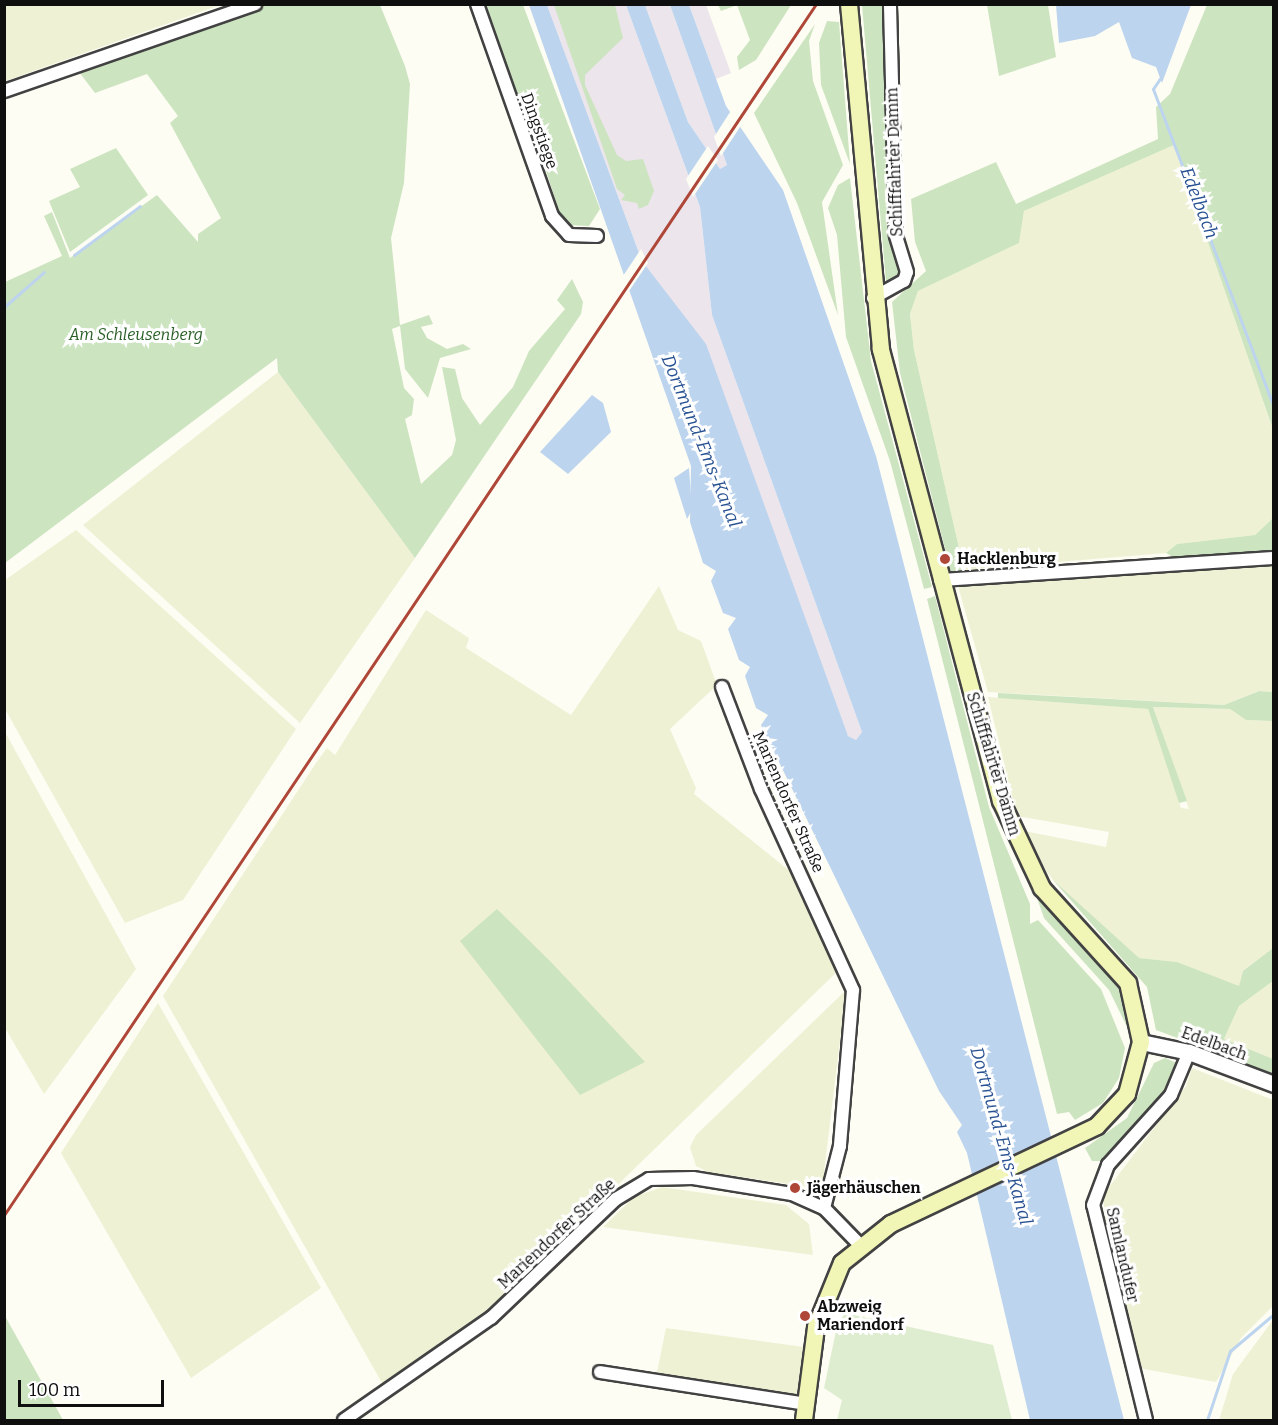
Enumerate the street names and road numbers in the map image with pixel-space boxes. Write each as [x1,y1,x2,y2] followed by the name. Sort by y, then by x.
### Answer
[883,87,907,237] street label: Schifffahrter Damm
[516,90,562,172] street label: Dingstiege
[962,690,1024,838] street label: Schifffahrter Damm
[748,728,828,876] street label: Mariendorfer Straße
[1179,1023,1249,1065] street label: Edelbach
[495,1175,619,1293] street label: Mariendorfer Straße
[1102,1206,1142,1304] street label: Samlandufer

